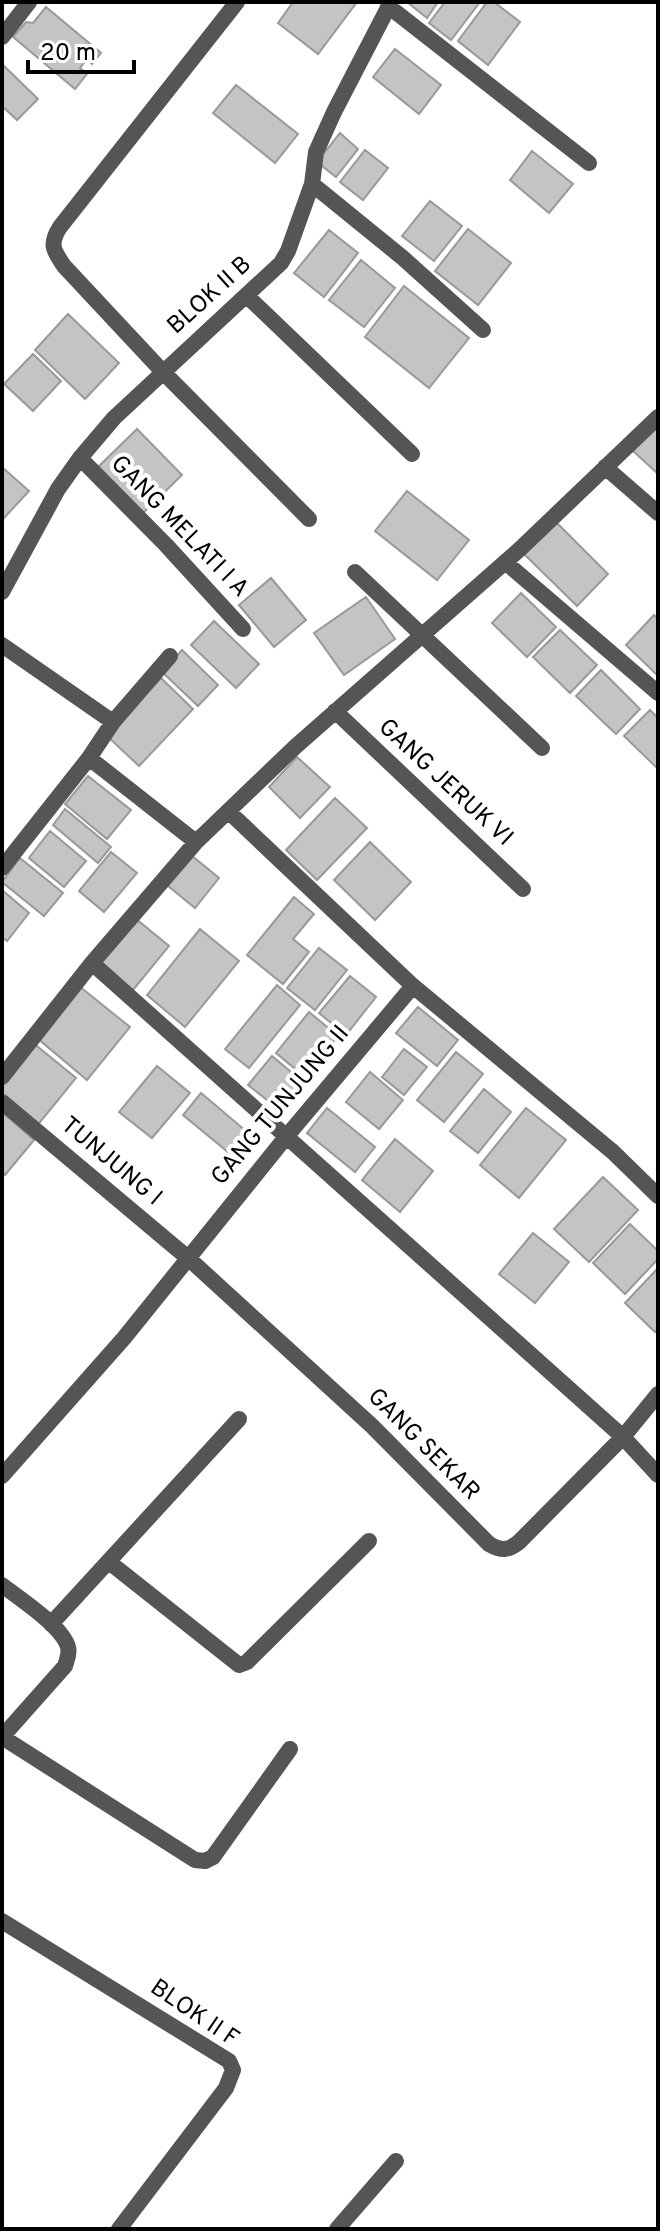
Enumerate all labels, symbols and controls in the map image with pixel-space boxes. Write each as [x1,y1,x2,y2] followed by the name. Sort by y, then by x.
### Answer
[28,24,134,74] scale bar
[40,39,96,69] text: 20 m
[162,250,258,342] street label: BLOK II B
[104,450,254,604] street label: GANG MELATI I A
[371,713,519,853] street label: GANG JERUK VI
[205,1020,357,1192] street label: GANG TUNJUNG II
[54,1111,168,1213] street label: TUNJUNG I
[360,1382,486,1508] street label: GANG SEKAR
[144,1973,244,2055] street label: BLOK II F

